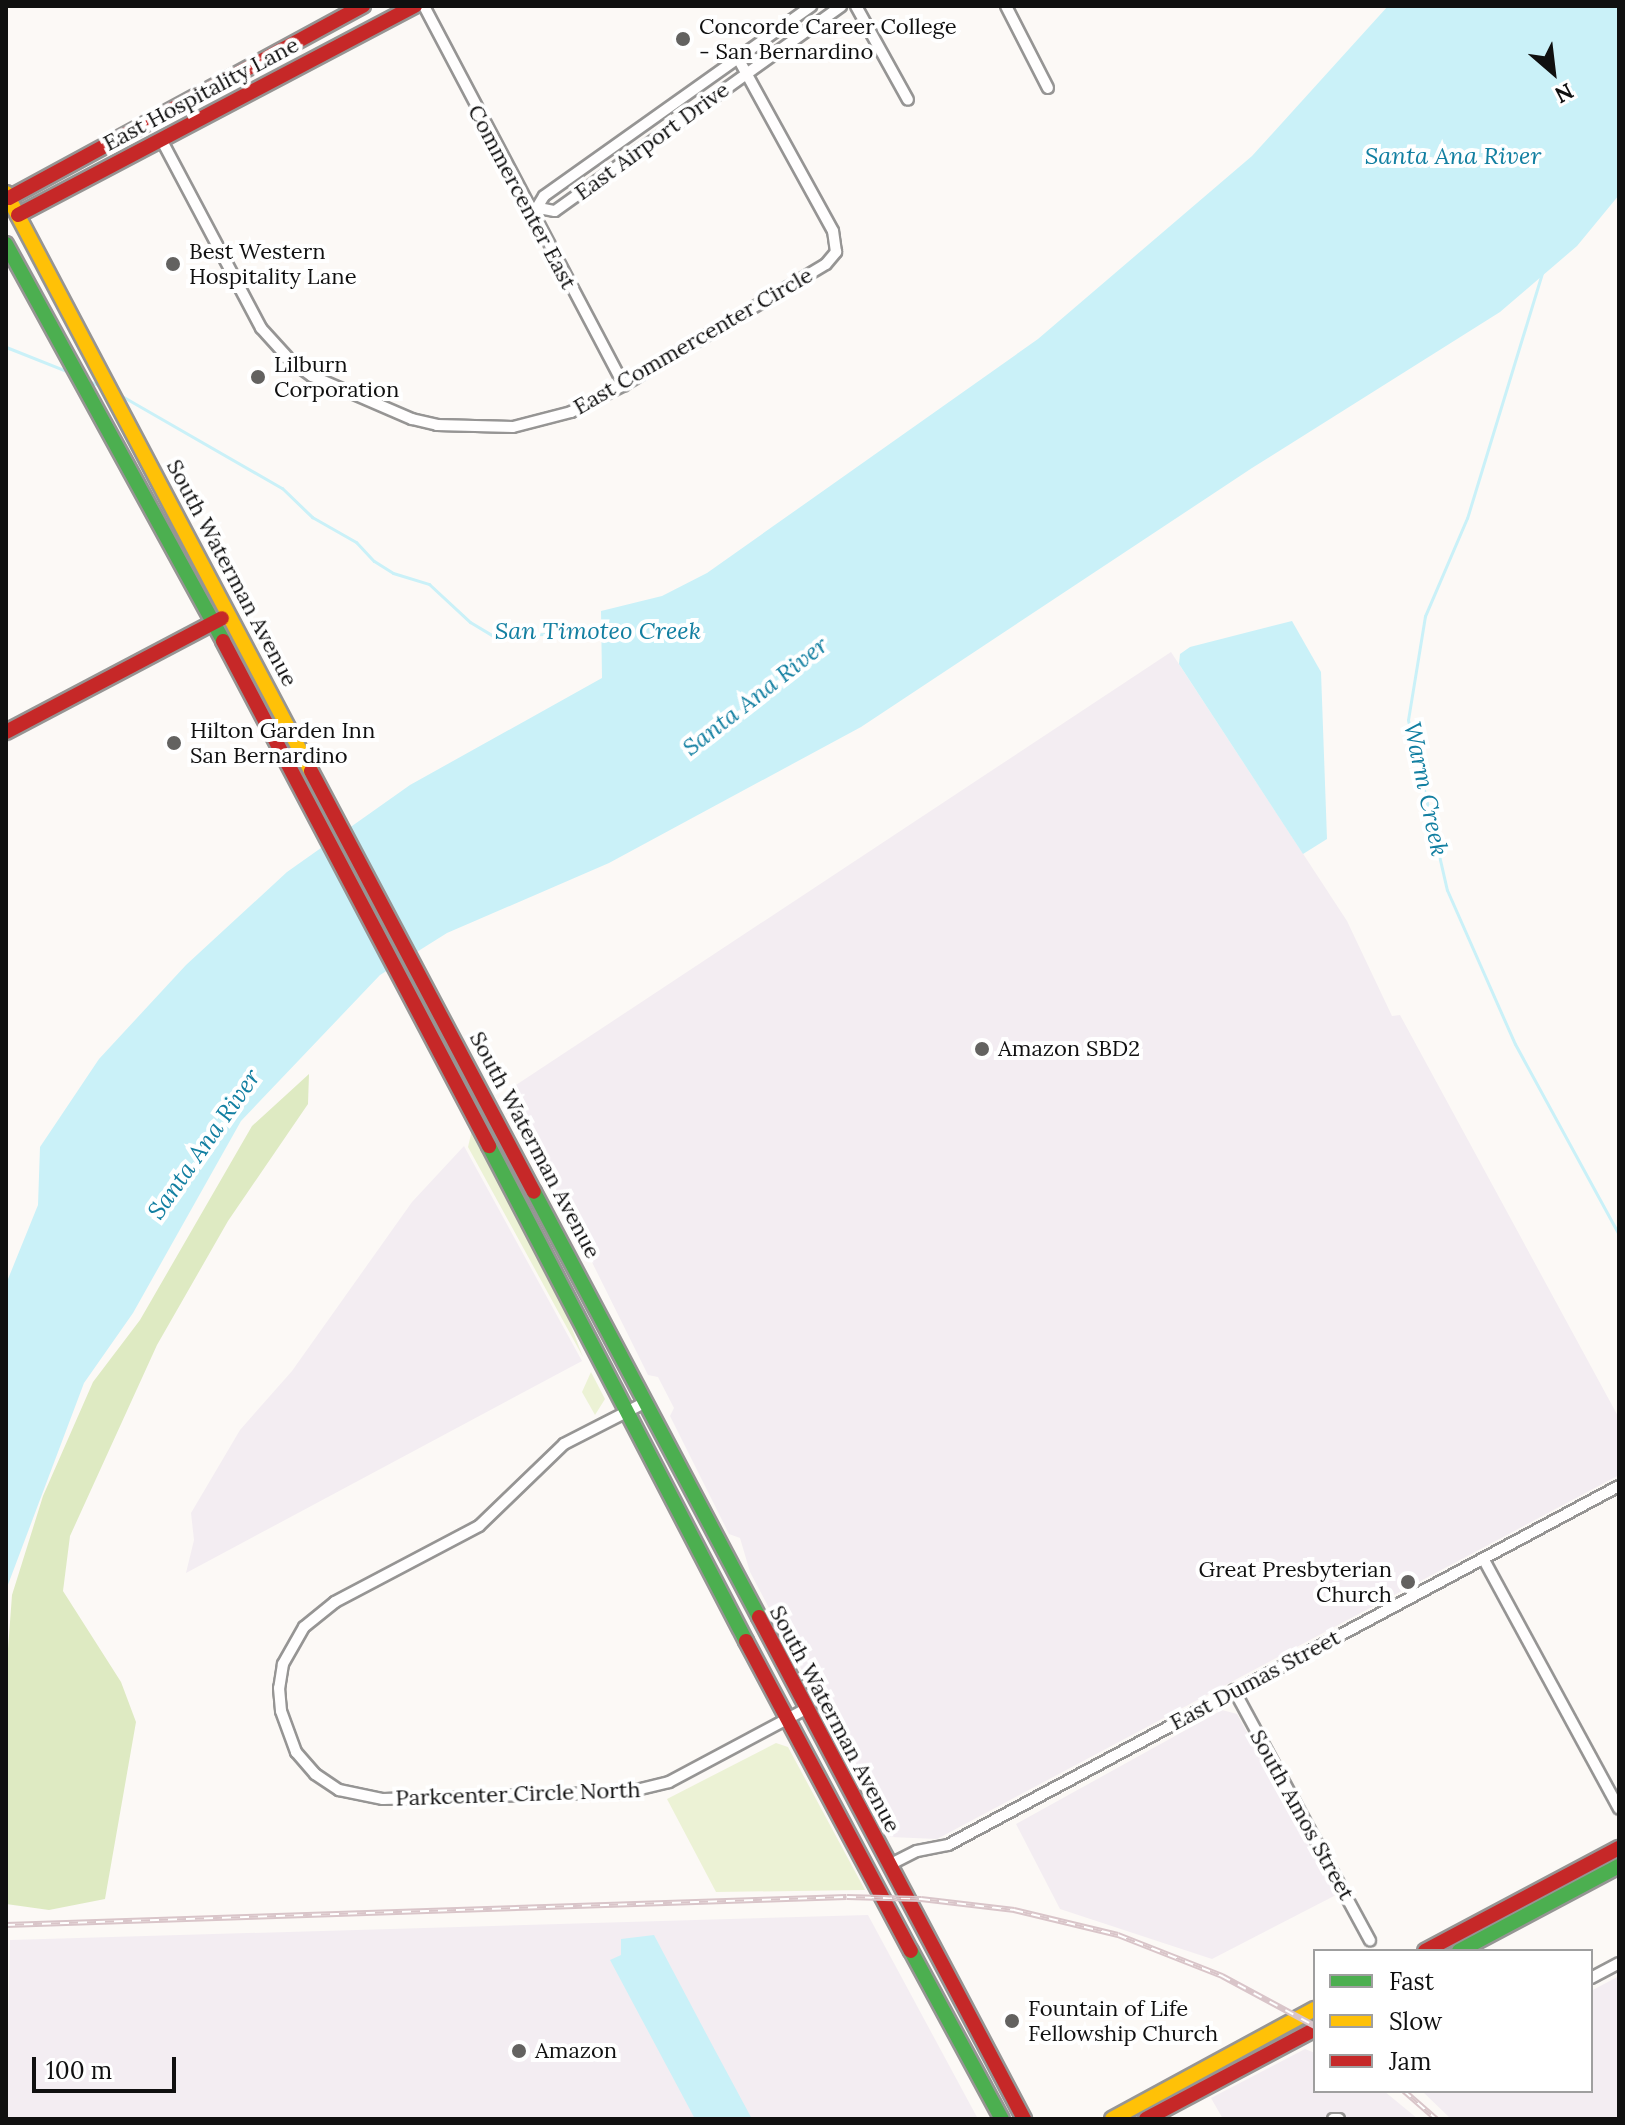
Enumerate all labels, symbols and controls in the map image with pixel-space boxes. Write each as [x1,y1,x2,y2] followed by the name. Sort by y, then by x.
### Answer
[699,13,957,64] place label: Concorde Career College - San Bernardino
[674,30,692,48] marker: Concorde Career College - San Bernardino
[99,31,303,157] street label: East Hospitality Lane
[1513,32,1593,112] north arrow
[570,76,734,206] street label: East Airport Drive
[1550,77,1578,110] text: N
[462,100,582,294] street label: Commercenter East
[1365,142,1541,170] water label: Santa Ana River
[189,238,357,290] place label: Best Western Hospitality Lane
[164,255,182,273] marker: Best Western Hospitality Lane
[569,262,817,420] street label: East Commercenter Circle
[274,351,399,402] place label: Lilburn Corporation
[249,368,267,386] marker: Lilburn Corporation
[161,455,303,691] street label: South Waterman Avenue
[495,617,701,645] water label: San Timoteo Creek
[677,630,833,762] water label: Santa Ana River
[190,717,375,768] place label: Hilton Garden Inn San Bernardino
[1398,719,1454,859] water label: Warm Creek
[165,734,183,752] marker: Hilton Garden Inn San Bernardino
[464,1027,606,1263] street label: South Waterman Avenue
[998,1036,1140,1062] place label: Amazon SBD2
[973,1040,991,1058] marker: Amazon SBD2
[142,1063,266,1225] water label: Santa Ana River
[1198,1556,1392,1608] place label: Great Presbyterian Church
[1399,1573,1417,1591] marker: Great Presbyterian Church
[764,1601,906,1837] street label: South Waterman Avenue
[1166,1624,1344,1736] street label: East Dumas Street
[1244,1725,1360,1905] street label: South Amos Street
[395,1777,641,1811] street label: Parkcenter Circle North
[1313,1949,1593,2093] legend
[1389,1966,1434,1997] text: Fast
[1028,1995,1218,2046] place label: Fountain of Life Fellowship Church
[1389,2006,1442,2037] text: Slow
[1003,2012,1021,2030] marker: Fountain of Life Fellowship Church
[535,2038,617,2064] place label: Amazon
[36,2041,180,2091] scale bar
[510,2042,528,2060] marker: Amazon
[1389,2046,1431,2077] text: Jam
[46,2055,112,2086] text: 100 m

